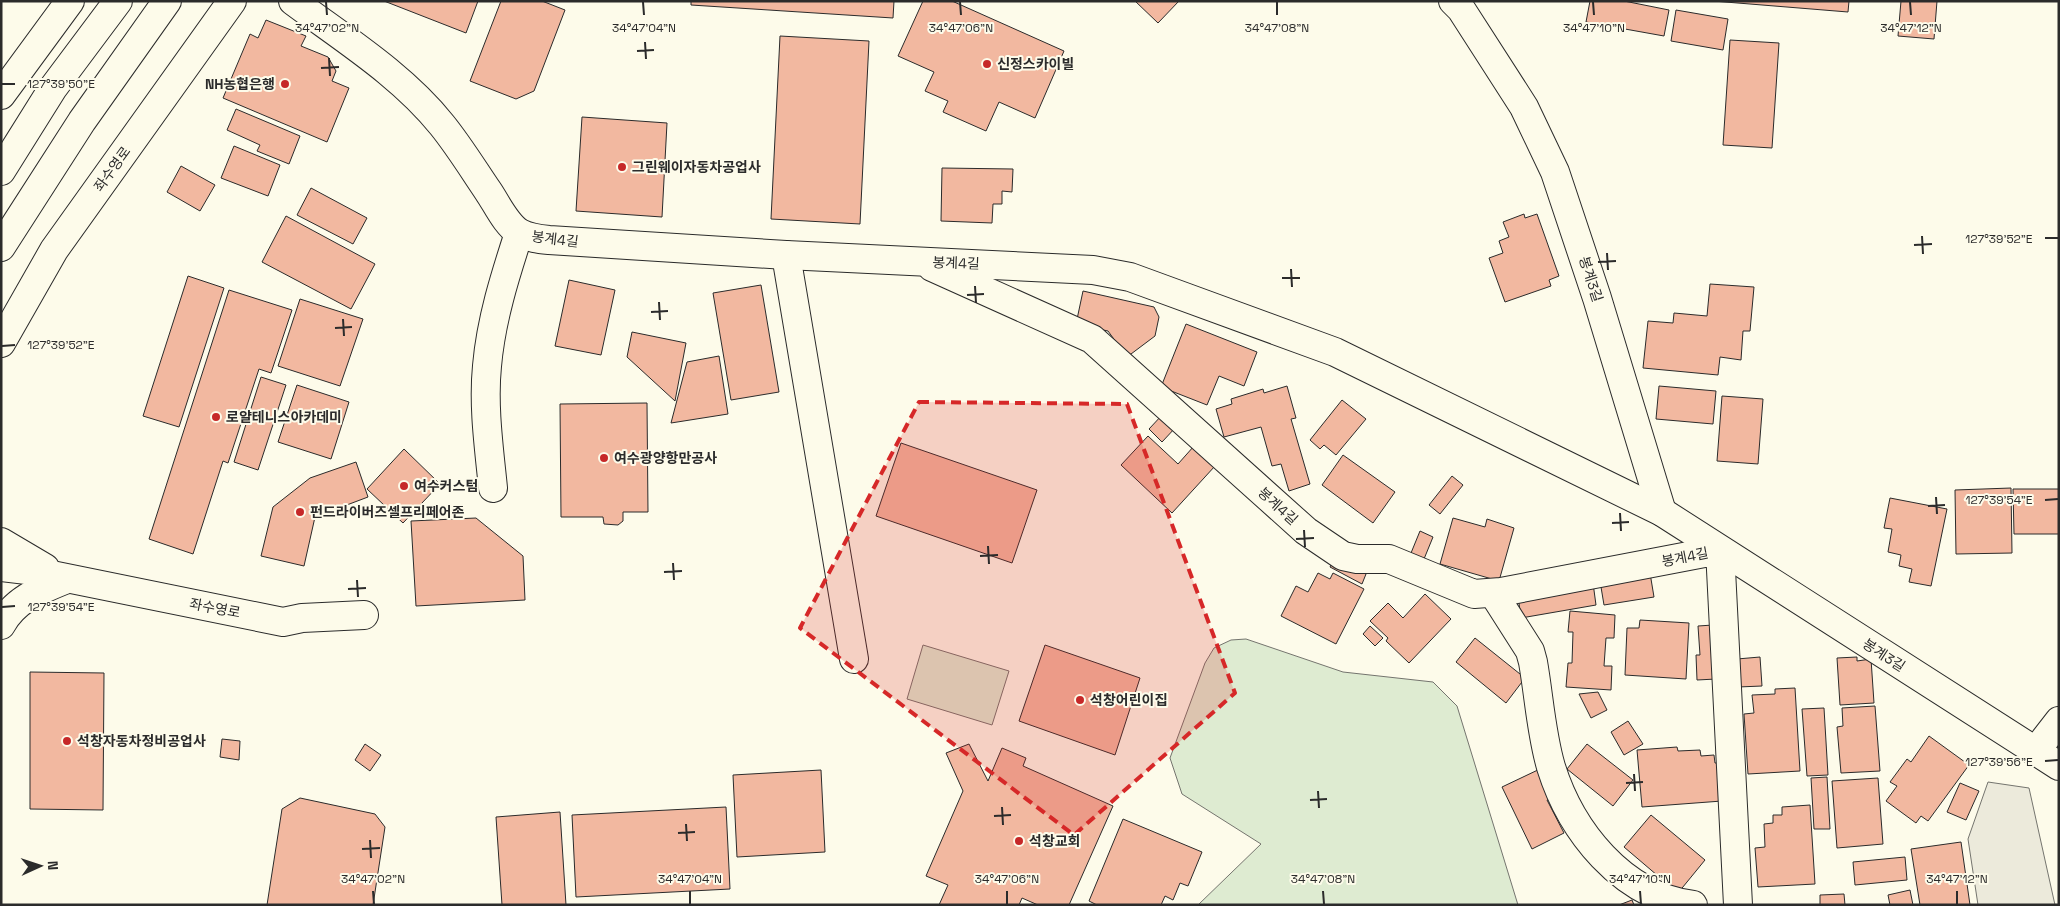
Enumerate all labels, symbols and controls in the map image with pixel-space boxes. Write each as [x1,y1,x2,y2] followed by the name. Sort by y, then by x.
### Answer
[295,20,359,36] text: 34°47'02"N
[612,20,676,36] text: 34°47'04"N
[929,20,993,36] text: 34°47'06"N
[1245,20,1309,36] text: 34°47'08"N
[1563,20,1625,36] text: 34°47'10"N
[1880,20,1942,36] text: 34°47'12"N
[997,55,1074,73] place label: 신정스카이빌
[981,58,993,70] marker: 신정스카이빌
[205,75,275,93] place label: NH농협은행
[27,76,95,92] text: 127°39'50"E
[279,78,291,90] marker: NH농협은행
[90,143,134,195] street label: 좌수영로
[632,158,761,176] place label: 그린웨이자동차공업사
[616,161,628,173] marker: 그린웨이자동차공업사
[530,227,580,251] street label: 봉계4길
[1965,231,2033,247] text: 127°39'52"E
[932,253,980,273] street label: 봉계4길
[1575,254,1607,304] street label: 봉계3길
[27,337,95,353] text: 127°39'52"E
[226,408,342,426] place label: 로얄테니스아카데미
[210,411,222,423] marker: 로얄테니스아카데미
[614,449,717,467] place label: 여수광양항만공사
[598,452,610,464] marker: 여수광양항만공사
[414,477,478,495] place label: 여수커스텀
[398,480,410,492] marker: 여수커스텀
[1254,483,1302,529] street label: 봉계4길
[1965,492,2033,508] text: 127°39'54"E
[310,503,465,521] place label: 펀드라이버즈셀프리페어존
[294,506,306,518] marker: 펀드라이버즈셀프리페어존
[1660,544,1710,570] street label: 봉계4길
[188,594,242,622] street label: 좌수영로
[27,599,95,615] text: 127°39'54"E
[1859,635,1909,675] street label: 봉계3길
[1090,691,1167,709] place label: 석창어린이집
[1074,694,1086,706] marker: 석창어린이집
[77,732,206,750] place label: 석창자동차정비공업사
[61,735,73,747] marker: 석창자동차정비공업사
[1965,754,2033,770] text: 127°39'56"E
[1029,832,1081,850] place label: 석창교회
[1013,835,1025,847] marker: 석창교회
[15,841,65,891] north arrow
[44,860,62,870] text: N
[341,871,405,887] text: 34°47'02"N
[658,871,722,887] text: 34°47'04"N
[975,871,1039,887] text: 34°47'06"N
[1291,871,1355,887] text: 34°47'08"N
[1609,871,1671,887] text: 34°47'10"N
[1926,871,1988,887] text: 34°47'12"N

